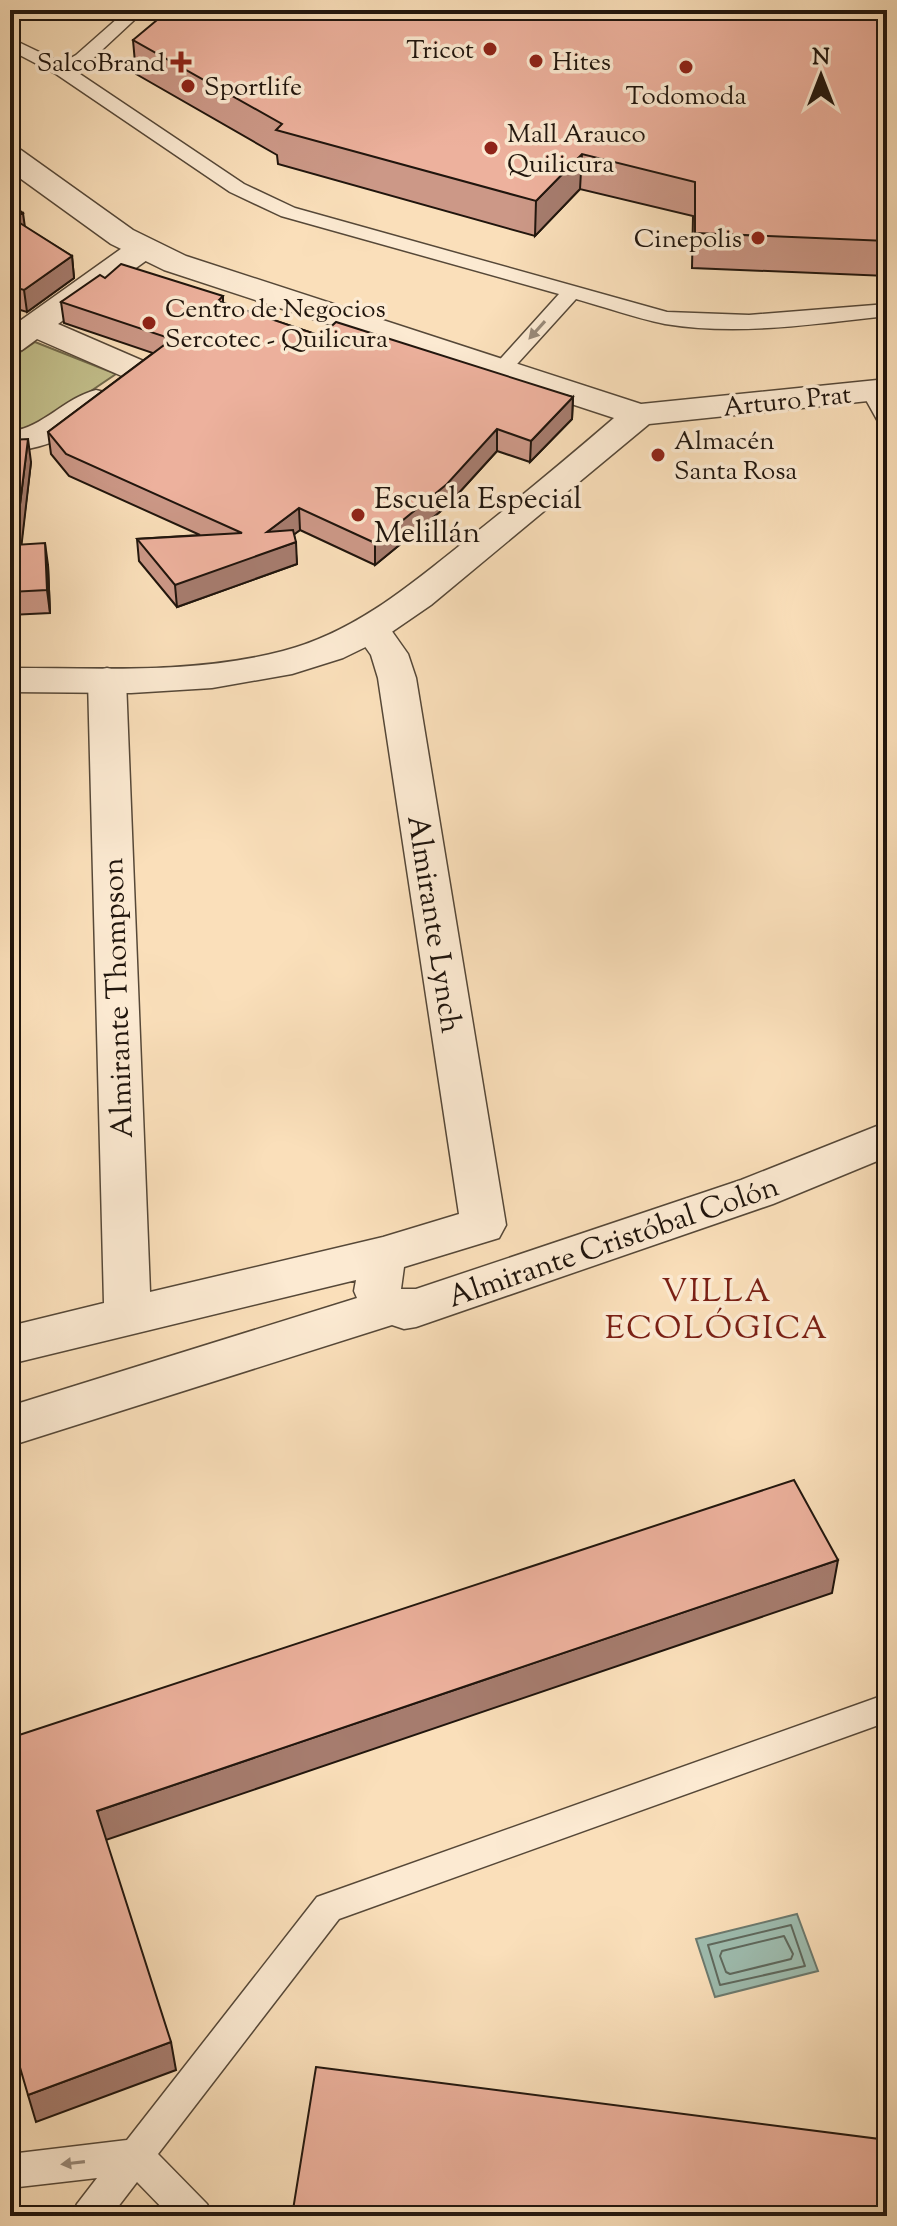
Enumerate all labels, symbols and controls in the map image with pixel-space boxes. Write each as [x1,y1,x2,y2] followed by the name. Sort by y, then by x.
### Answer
[406,33,474,70] place label: Tricot
[781,36,861,116] north arrow
[481,40,499,58] marker: Tricot
[812,43,830,75] text: N
[552,45,611,82] place label: Hites
[37,46,165,83] place label: SalcoBrand
[527,52,545,70] marker: Hites
[172,53,190,71] marker: SalcoBrand
[677,58,695,76] marker: Todomoda
[204,70,302,107] place label: Sportlife
[179,77,197,95] marker: Sportlife
[625,79,747,116] place label: Todomoda
[507,117,646,184] place label: Mall Arauco Quilicura
[482,139,500,157] marker: Mall Arauco Quilicura
[634,222,742,259] place label: Cinepolis
[749,229,767,247] marker: Cinepolis
[165,292,388,359] place label: Centro de Negocios Sercotec - Quilicura
[140,314,158,332] marker: Centro de Negocios Sercotec - Quilicura
[528,321,546,340] one-way arrow
[721,377,853,428] street label: Arturo Prat
[674,424,797,491] place label: Almacén Santa Rosa
[649,446,667,464] marker: Almacén Santa Rosa
[374,479,582,556] place label: Escuela Especial Melillán
[349,506,367,524] marker: Escuela Especial Melillán
[394,813,471,1037] street label: Almirante Lynch
[93,857,146,1139] street label: Almirante Thompson
[443,1166,785,1320] street label: Almirante Cristóbal Colón
[605,1270,829,1353] district label: VILLA ECOLÓGICA
[60,2157,85,2170] one-way arrow

